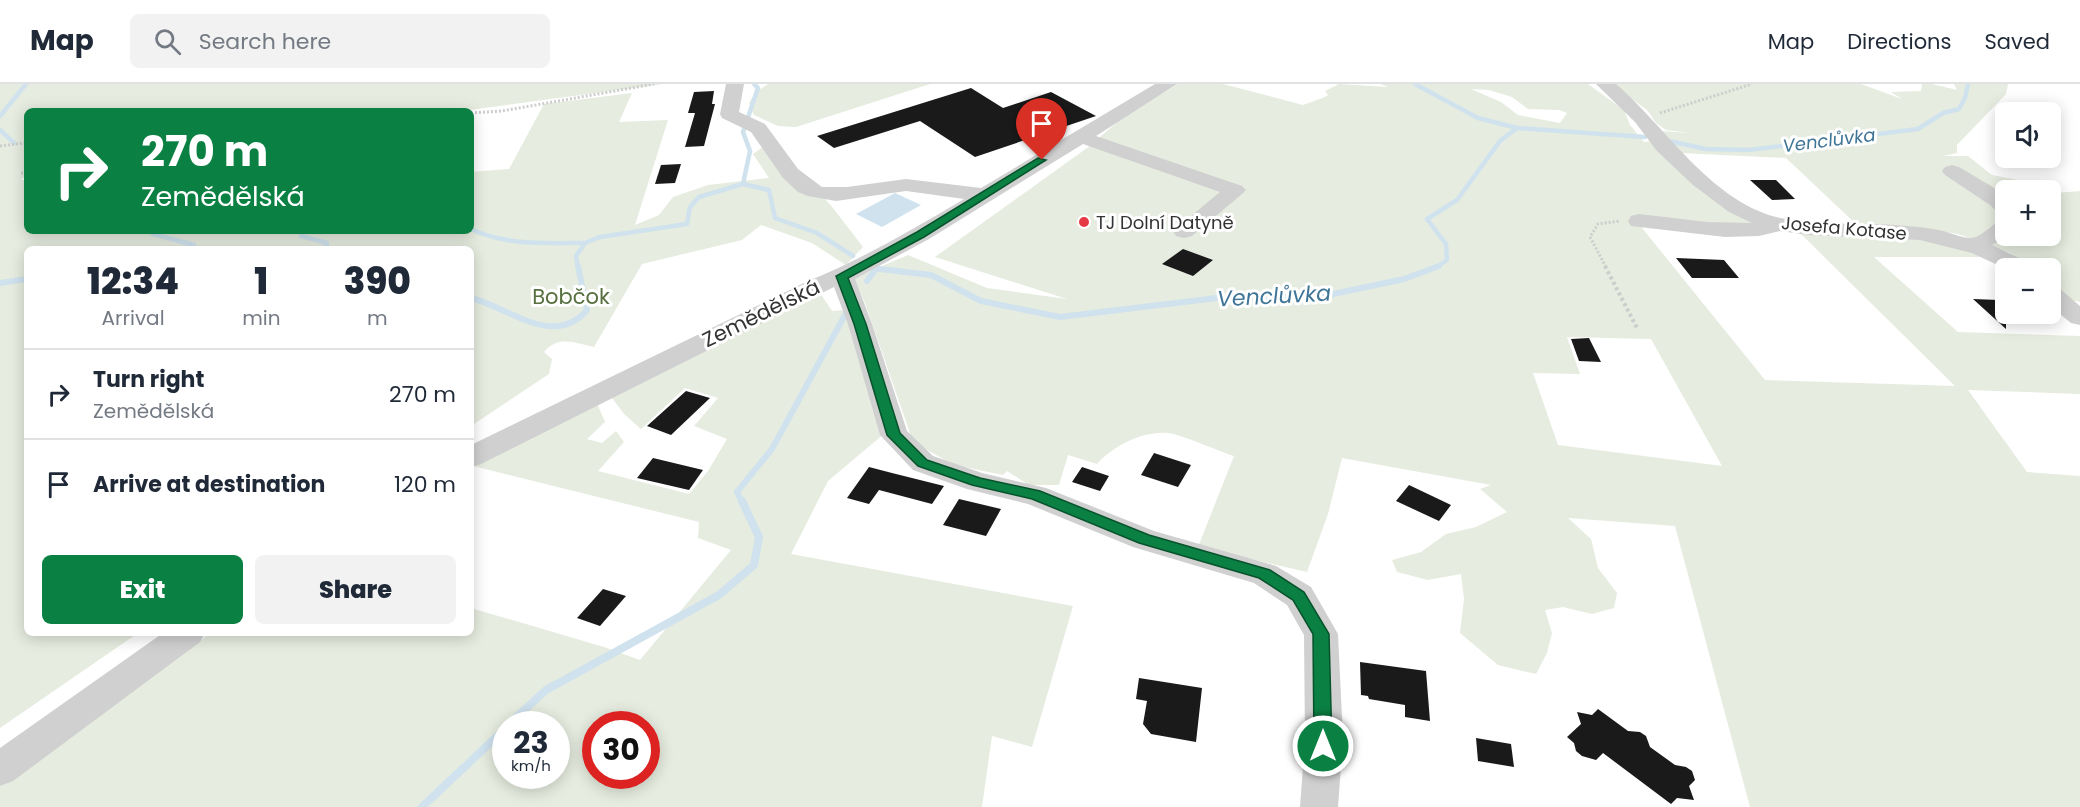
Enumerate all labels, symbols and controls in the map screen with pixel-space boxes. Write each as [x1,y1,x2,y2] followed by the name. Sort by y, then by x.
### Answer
[130,14,550,68] search box
[30,21,94,60] text: Map
[151,25,184,58] icon: search
[199,26,331,57] text: Search here
[1768,27,1814,56] text: Map
[1847,27,1951,56] text: Directions
[1984,27,2050,56] text: Saved
[1016,98,1067,160] pin
[1995,102,2061,324] map controls
[1995,102,2061,168] button: sound
[1025,107,1058,140] icon: arrive
[141,122,268,181] text: 270 m
[1781,122,1877,158] water label: Venclůvka
[42,132,120,210] icon: right
[141,178,305,215] text: Zemědělská
[1995,180,2061,246] button: +
[1096,210,1234,235] place label: TJ Dolní Datyně
[1780,210,1908,246] street label: Josefa Kotase
[1077,215,1091,229] marker: TJ Dolní Datyně
[87,256,179,307] text: 12:34
[254,256,268,307] text: 1
[344,256,411,307] text: 390
[1995,258,2061,324] button: −
[697,272,825,354] street label: Zemědělská
[1216,278,1332,314] water label: Venclůvka
[532,282,610,311] park label: Bobčok
[102,304,165,332] text: Arrival
[242,304,280,332] text: min
[367,304,388,332] text: m
[93,364,204,395] text: Turn right
[42,378,75,411] icon: right
[389,379,456,410] text: 270 m
[93,397,214,425] text: Zemědělská
[42,468,75,501] icon: arrive
[93,469,325,500] text: Arrive at destination
[394,469,456,500] text: 120 m
[42,555,243,624] button: Exit
[255,555,456,624] button: Share
[582,711,660,789] speed limit sign: 30
[1291,714,1355,778] position arrow
[513,721,549,764] text: 23
[511,755,551,776] text: km/h

